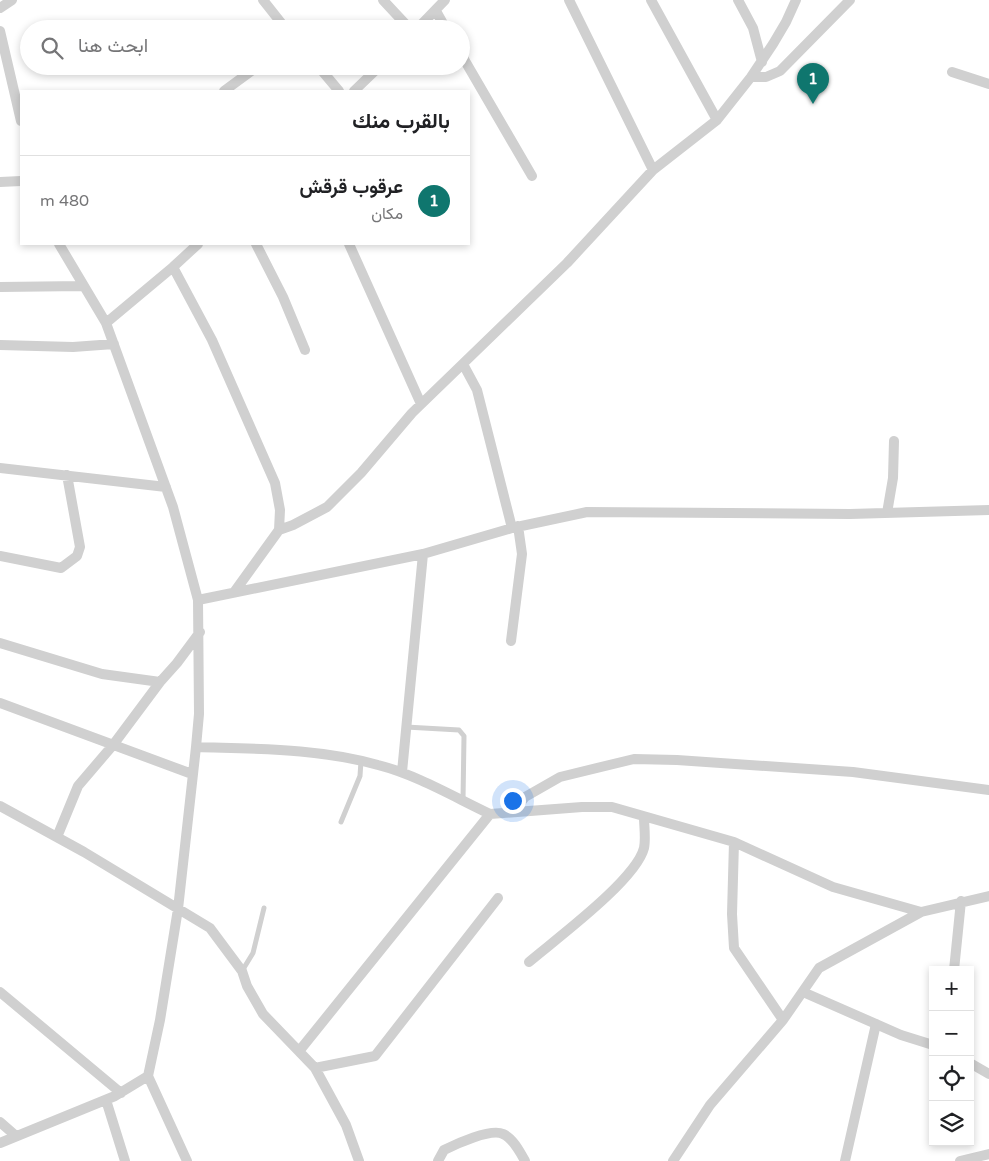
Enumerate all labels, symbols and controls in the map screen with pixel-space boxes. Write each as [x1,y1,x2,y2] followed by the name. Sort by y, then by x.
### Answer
[20,20,470,75] search box
[38,34,66,62] icon: search
[78,35,148,57] text: ابحث هنا
[797,63,829,104] pin: 1
[352,109,450,134] text: بالقرب منك
[300,176,403,198] text: عرقوب قرقش
[40,191,89,211] text: 480 m
[429,191,439,211] text: 1
[371,204,403,224] text: مكان
[500,788,526,814] your location
[929,966,974,1146] map controls
[929,966,974,1011] button: +
[929,1011,974,1056] button: −
[929,1056,974,1101] button: locate
[929,1101,974,1146] button: layers

